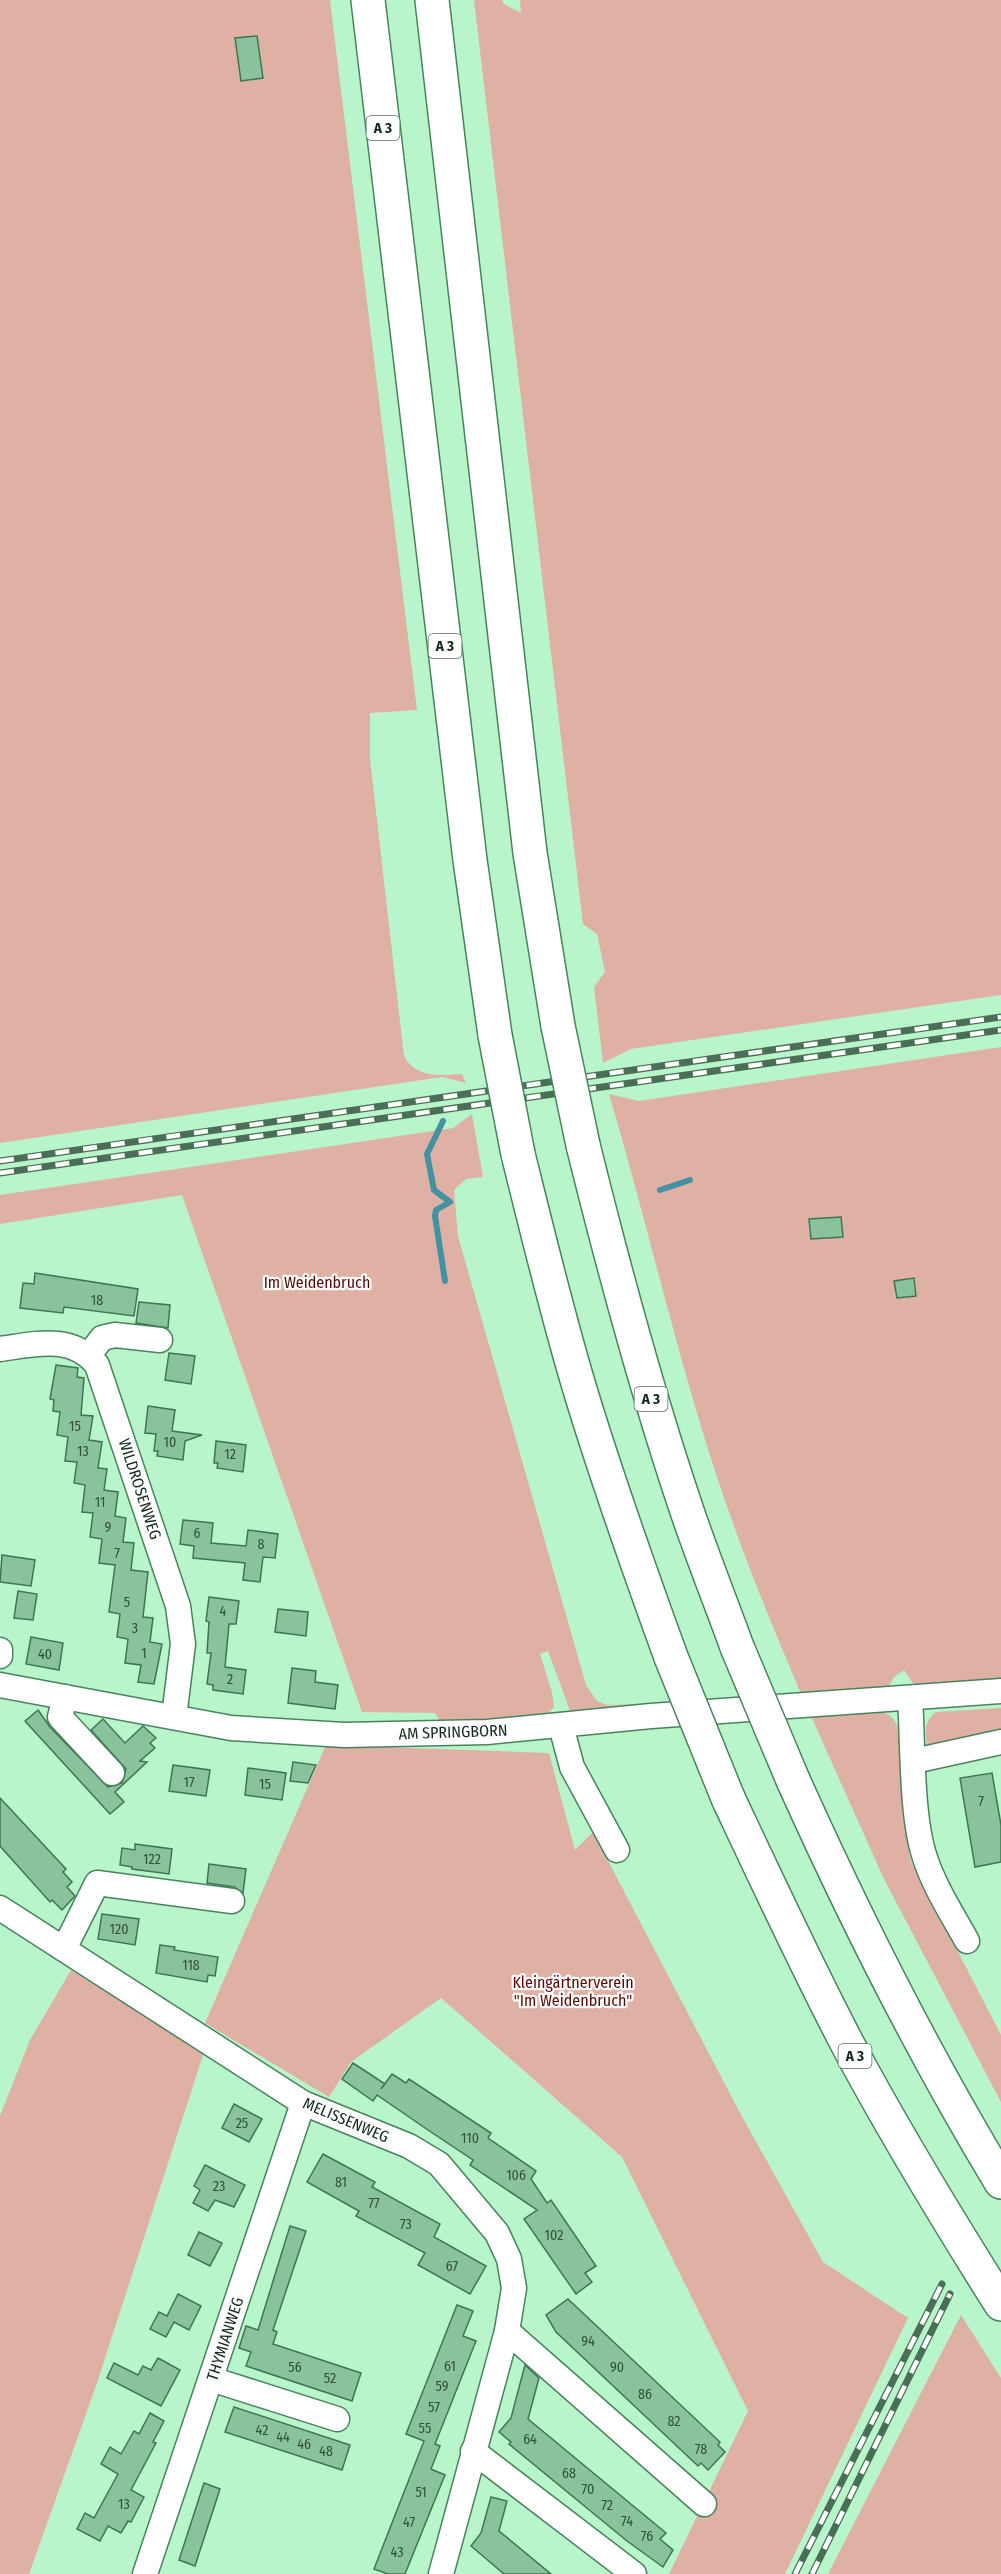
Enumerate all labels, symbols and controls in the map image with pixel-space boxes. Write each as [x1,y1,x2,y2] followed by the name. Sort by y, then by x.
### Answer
[366,116,400,140] road number: A 3
[428,634,462,658] road number: A 3
[264,1273,370,1292] park label: Im Weidenbruch
[91,1292,103,1309] house number: 18
[634,1387,668,1411] road number: A 3
[69,1418,81,1435] house number: 15
[164,1434,176,1451] house number: 10
[115,1436,165,1542] street label: WILDROSENWEG
[77,1443,89,1460] house number: 13
[224,1446,236,1463] house number: 12
[95,1494,105,1511] house number: 11
[105,1519,112,1536] house number: 9
[194,1525,201,1542] house number: 6
[258,1536,265,1553] house number: 8
[114,1545,120,1562] house number: 7
[124,1594,130,1611] house number: 5
[220,1603,227,1620] house number: 4
[132,1620,138,1637] house number: 3
[141,1645,147,1662] house number: 1
[38,1646,52,1663] house number: 40
[227,1671,233,1688] house number: 2
[398,1721,508,1743] street label: AM SPRINGBORN
[183,1774,195,1791] house number: 17
[259,1776,271,1793] house number: 15
[978,1793,984,1810] house number: 7
[143,1851,161,1868] house number: 122
[110,1921,128,1938] house number: 120
[182,1957,200,1974] house number: 118
[512,1973,634,2010] park label: Kleingärtnerverein "Im Weidenbruch"
[838,2044,872,2068] road number: A 3
[300,2093,392,2147] street label: MELISSENWEG
[236,2115,248,2132] house number: 25
[461,2130,479,2147] house number: 110
[506,2167,526,2184] house number: 106
[335,2174,347,2191] house number: 81
[213,2178,225,2195] house number: 23
[368,2195,380,2212] house number: 77
[400,2216,412,2233] house number: 73
[545,2227,563,2244] house number: 102
[446,2258,458,2275] house number: 67
[203,2295,247,2383] street label: THYMIANWEG
[581,2333,595,2350] house number: 94
[444,2358,456,2375] house number: 61
[288,2359,302,2376] house number: 56
[610,2359,624,2376] house number: 90
[324,2370,336,2387] house number: 52
[435,2378,449,2395] house number: 59
[638,2386,652,2403] house number: 86
[428,2399,440,2416] house number: 57
[667,2413,681,2430] house number: 82
[419,2420,431,2437] house number: 55
[256,2422,268,2439] house number: 42
[276,2429,290,2446] house number: 44
[523,2431,537,2448] house number: 64
[297,2436,311,2453] house number: 46
[695,2441,707,2458] house number: 78
[319,2443,333,2460] house number: 48
[562,2465,576,2482] house number: 68
[582,2481,594,2498] house number: 70
[415,2484,427,2501] house number: 51
[118,2496,130,2513] house number: 13
[601,2497,613,2514] house number: 72
[621,2513,633,2530] house number: 74
[403,2514,415,2531] house number: 47
[641,2528,653,2545] house number: 76
[391,2544,403,2561] house number: 43

